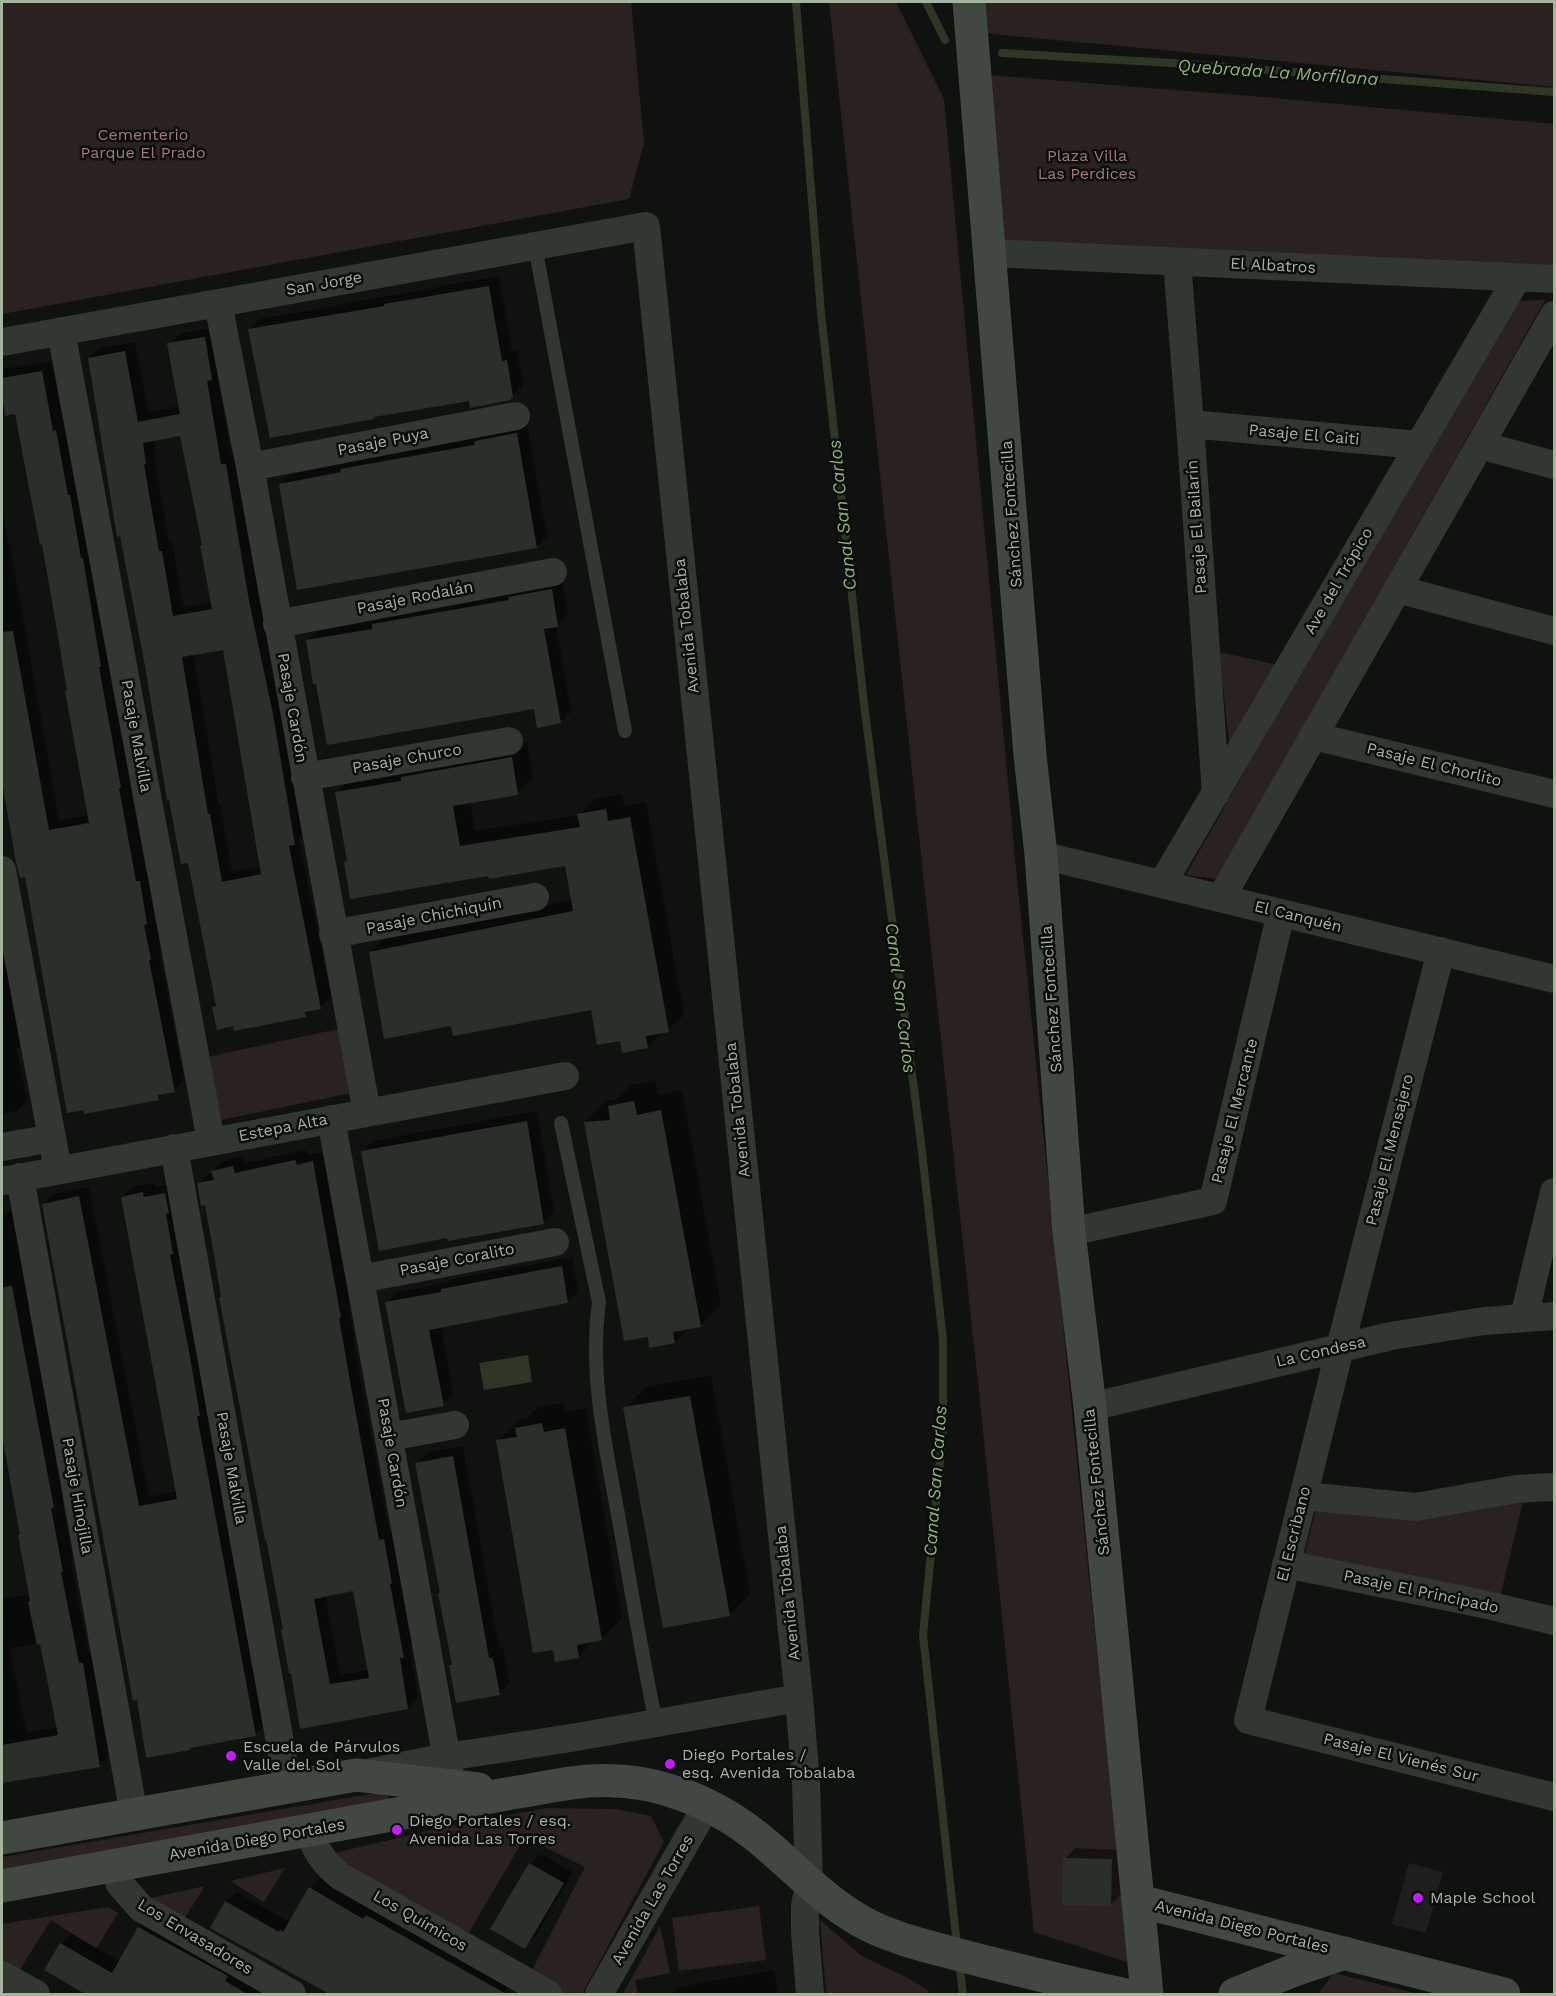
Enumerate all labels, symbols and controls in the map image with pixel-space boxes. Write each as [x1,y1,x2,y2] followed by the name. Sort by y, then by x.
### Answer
[1177,55,1379,91] water label: Quebrada La Morfilana
[81,125,205,163] park label: Cementerio Parque El Prado
[1038,146,1136,184] park label: Plaza Villa Las Perdices
[1230,254,1316,278] street label: El Albatros
[284,268,364,300] street label: San Jorge
[1248,421,1360,449] street label: Pasaje El Caiti
[336,424,430,460] street label: Pasaje Puya
[824,439,862,591] water label: Canal San Carlos
[997,440,1027,588] street label: Sánchez Fontecilla
[1183,459,1211,595] street label: Pasaje El Bailarín
[1301,524,1377,638] street label: Ave del Trópico
[670,557,704,695] street label: Avenida Tobalaba
[355,577,475,619] street label: Pasaje Rodalán
[273,652,311,764] street label: Pasaje Cardón
[117,678,155,794] street label: Pasaje Malvilla
[1365,739,1503,791] street label: Pasaje El Chorlito
[351,740,463,778] street label: Pasaje Churco
[365,893,503,939] street label: Pasaje Chichiquín
[1252,897,1344,937] street label: El Canquén
[880,922,920,1074] water label: Canal San Carlos
[1037,925,1067,1073] street label: Sánchez Fontecilla
[1208,1037,1262,1185] street label: Pasaje El Mercante
[721,1041,755,1179] street label: Avenida Tobalaba
[1362,1072,1418,1228] street label: Pasaje El Mensajero
[237,1110,329,1146] street label: Estepa Alta
[398,1239,516,1281] street label: Pasaje Coralito
[1274,1332,1368,1372] street label: La Condesa
[373,1397,411,1509] street label: Pasaje Cardón
[920,1405,952,1557] water label: Canal San Carlos
[1080,1408,1114,1556] street label: Sánchez Fontecilla
[212,1410,250,1526] street label: Pasaje Malvilla
[57,1436,97,1556] street label: Pasaje Hinojilla
[1273,1484,1315,1584] street label: El Escribano
[771,1524,805,1662] street label: Avenida Tobalaba
[1342,1566,1500,1618] street label: Pasaje El Principado
[1321,1729,1481,1787] street label: Pasaje El Vienés Sur
[243,1737,400,1775] place label: Escuela de Párvulos Valle del Sol
[682,1745,855,1783] place label: Diego Portales / esq. Avenida Tobalaba
[224,1749,238,1763] marker: Escuela de Párvulos Valle del Sol
[663,1757,677,1771] marker: Diego Portales / esq. Avenida Tobalaba
[409,1811,571,1849] place label: Diego Portales / esq. Avenida Las Torres
[167,1815,347,1865] street label: Avenida Diego Portales
[390,1823,404,1837] marker: Diego Portales / esq. Avenida Las Torres
[608,1832,698,1968] street label: Avenida Las Torres
[370,1886,470,1956] street label: Los Químicos
[1430,1888,1535,1908] place label: Maple School
[1411,1891,1425,1905] marker: Maple School
[134,1895,256,1979] street label: Los Envasadores
[1153,1896,1331,1958] street label: Avenida Diego Portales

